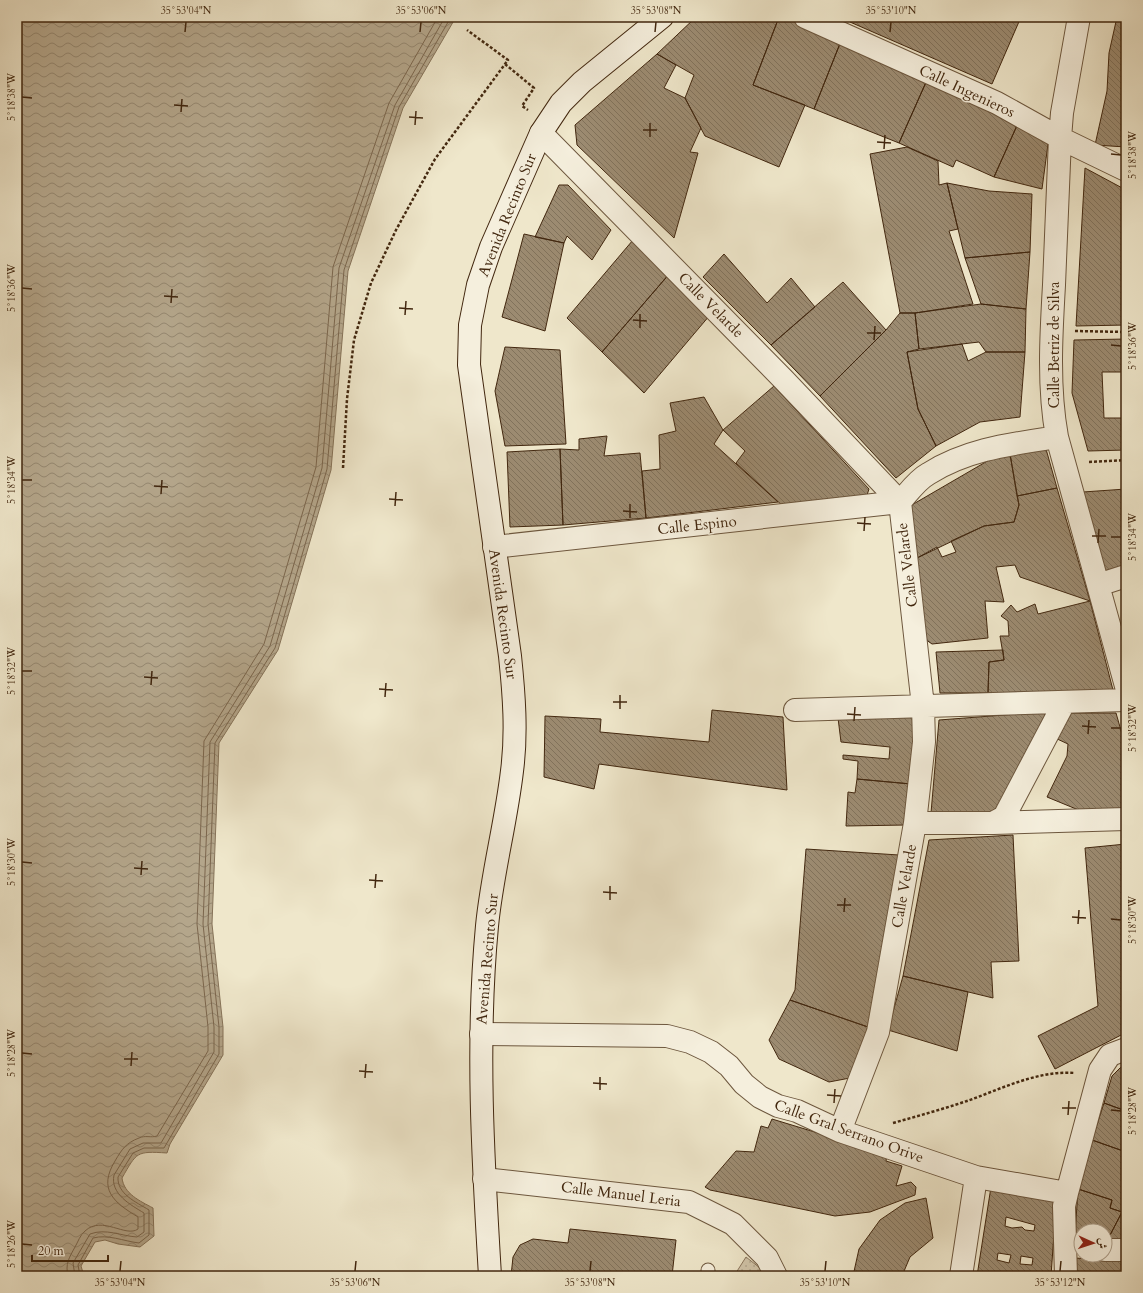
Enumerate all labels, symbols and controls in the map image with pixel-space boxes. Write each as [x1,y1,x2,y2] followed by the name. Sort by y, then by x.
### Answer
[161,4,212,18] text: 35°53'04"N
[396,4,447,18] text: 35°53'06"N
[631,4,682,18] text: 35°53'08"N
[866,4,917,18] text: 35°53'10"N
[916,60,1018,122] street label: Calle Ingenieros
[5,72,19,121] text: 5°18'38"W
[1126,130,1140,179] text: 5°18'38"W
[473,150,541,280] street label: Avenida Recinto Sur
[5,263,19,312] text: 5°18'36"W
[674,268,748,342] street label: Calle Velarde
[1044,281,1064,409] street label: Calle Betriz de Silva
[1126,321,1140,370] text: 5°18'36"W
[5,455,19,504] text: 5°18'34"W
[656,511,738,539] street label: Calle Espino
[1126,512,1140,561] text: 5°18'34"W
[892,522,922,608] street label: Calle Velarde
[484,548,522,681] street label: Avenida Recinto Sur
[5,646,19,695] text: 5°18'32"W
[1126,703,1140,752] text: 5°18'32"W
[5,837,19,886] text: 5°18'30"W
[887,842,921,930] street label: Calle Velarde
[471,892,503,1025] street label: Avenida Recinto Sur
[1126,895,1140,944] text: 5°18'30"W
[5,1028,19,1077] text: 5°18'28"W
[1126,1086,1140,1135] text: 5°18'28"W
[772,1095,927,1167] street label: Calle Gral Serrano Orive
[560,1177,683,1211] street label: Calle Manuel Leria
[5,1219,19,1268] text: 5°18'26"W
[1073,1223,1113,1263] north arrow
[32,1237,108,1263] scale bar
[1095,1238,1110,1249] text: ش
[38,1243,65,1259] text: 20 m
[95,1276,146,1290] text: 35°53'04"N
[330,1276,381,1290] text: 35°53'06"N
[565,1276,616,1290] text: 35°53'08"N
[800,1276,851,1290] text: 35°53'10"N
[1035,1276,1086,1290] text: 35°53'12"N

